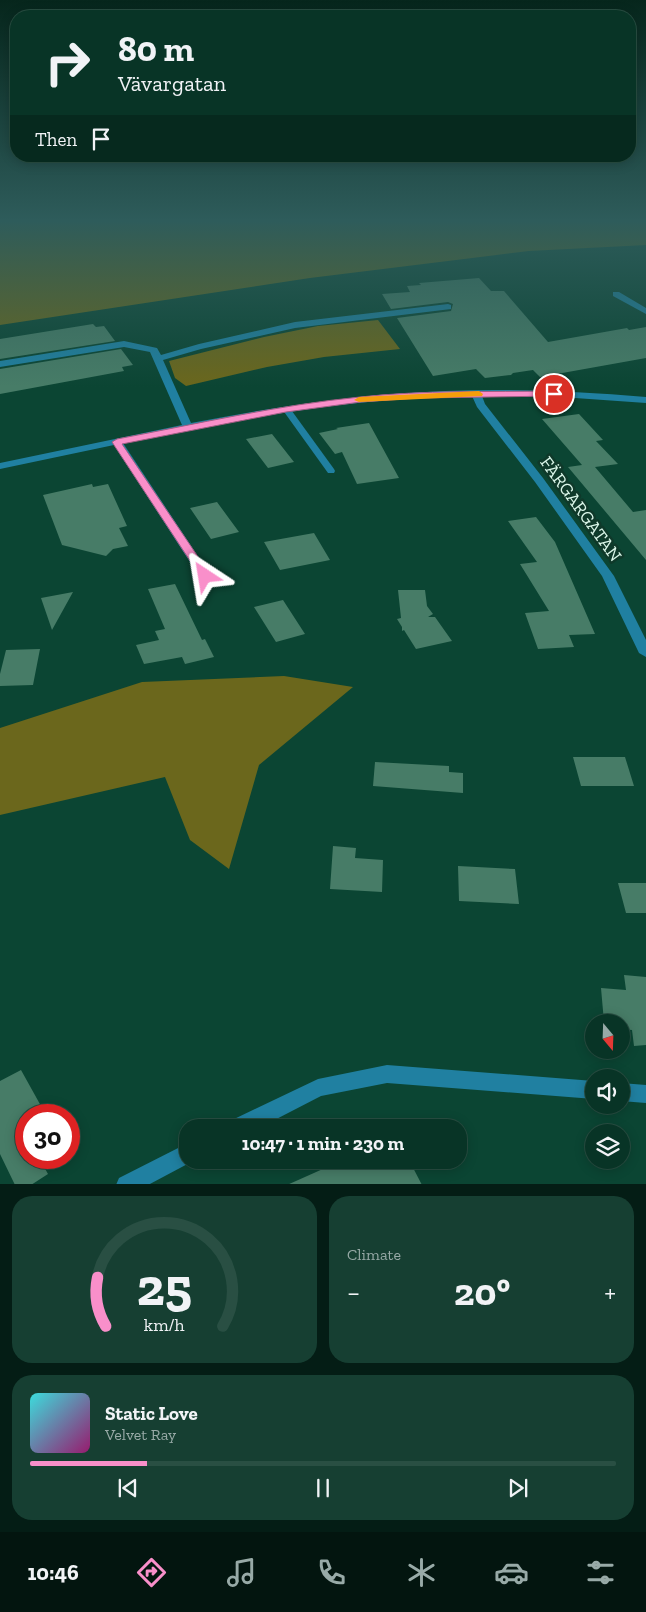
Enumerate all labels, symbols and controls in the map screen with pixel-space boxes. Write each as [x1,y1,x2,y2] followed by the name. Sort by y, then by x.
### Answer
[118,28,194,70] text: 80 m
[35,30,100,95] icon: right
[118,70,226,97] text: Vävargatan
[87,125,115,153] icon: arrive
[35,128,77,151] text: Then
[533,373,575,415] pin
[540,380,568,408] icon: arrive
[535,452,627,566] street label: FÄRGARGATAN
[178,549,230,601] position arrow
[585,1014,630,1059] north arrow
[585,1014,630,1169] map controls
[585,1069,630,1114] button: sound
[15,1104,80,1169] speed limit sign: 30
[585,1124,630,1169] button: layers
[242,1132,404,1155] text: 10:47 · 1 min · 230 m
[347,1245,401,1264] text: Climate
[137,1256,192,1318] text: 25
[454,1269,510,1315] text: 20°
[347,1276,360,1309] text: −
[604,1276,616,1309] text: +
[144,1314,185,1336] text: km/h
[105,1402,198,1425] text: Static Love
[105,1425,176,1444] text: Velvet Ray
[114,1474,142,1502] icon: previous
[309,1474,337,1502] icon: pause
[504,1474,532,1502] icon: next
[134,1555,169,1590] icon: directions
[224,1555,259,1590] icon: music
[314,1555,349,1590] icon: phone
[404,1555,439,1590] icon: climate
[494,1555,529,1590] icon: car
[583,1555,618,1590] icon: filters
[27,1559,79,1586] text: 10:46

